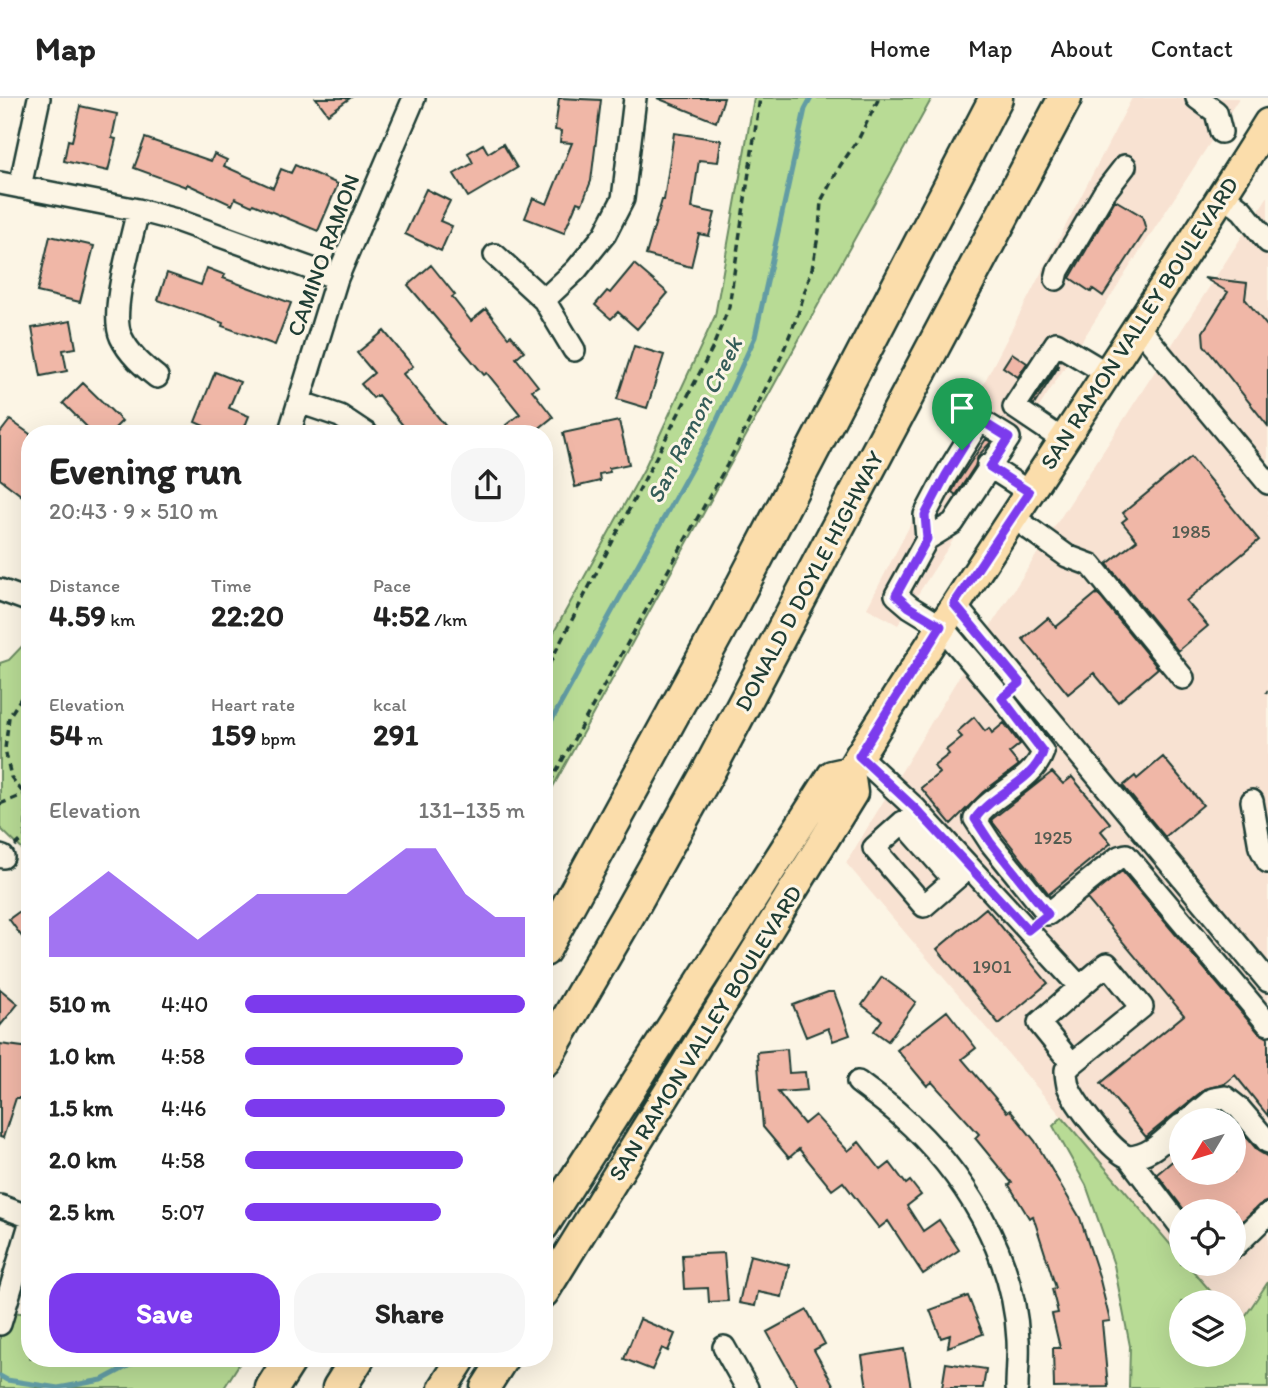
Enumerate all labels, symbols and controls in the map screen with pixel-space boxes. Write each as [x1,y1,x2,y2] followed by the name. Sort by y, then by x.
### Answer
[35,29,96,68] text: Map
[870,34,930,63] text: Home
[968,34,1012,63] text: Map
[1050,34,1113,63] text: About
[1151,34,1233,63] text: Contact
[281,170,365,340] street label: CAMINO RAMON
[1034,171,1244,475] street label: SAN RAMON VALLEY BOULEVARD
[640,331,749,508] water label: San Ramon Creek
[932,378,992,450] pin
[943,389,981,427] icon: arrive
[728,446,890,716] street label: DONALD D DOYLE HIGHWAY
[49,448,242,494] text: Evening run
[451,448,525,522] button: share
[49,497,218,525] text: 20:43 · 9 × 510 m
[1171,520,1211,543] house number: 1985
[49,574,120,597] text: Distance
[211,574,252,597] text: Time
[373,574,411,597] text: Pace
[49,597,106,634] text: 4.59
[211,597,284,634] text: 22:20
[373,597,430,634] text: 4:52
[106,608,135,631] text: km
[430,608,467,631] text: /km
[49,693,125,716] text: Elevation
[211,693,295,716] text: Heart rate
[373,693,407,716] text: kcal
[49,716,83,753] text: 54
[211,716,256,753] text: 159
[373,716,418,753] text: 291
[83,727,103,750] text: m
[256,727,296,750] text: bpm
[49,796,140,824] text: Elevation
[418,796,525,824] text: 131–135 m
[1034,826,1072,849] house number: 1925
[602,880,808,1186] street label: SAN RAMON VALLEY BOULEVARD
[972,955,1012,978] house number: 1901
[49,990,110,1018] text: 510 m
[161,990,208,1018] text: 4:40
[49,1042,115,1070] text: 1.0 km
[161,1042,205,1070] text: 4:58
[49,1094,113,1122] text: 1.5 km
[161,1094,206,1122] text: 4:46
[1169,1108,1246,1185] north arrow
[1169,1108,1246,1367] map controls
[49,1146,117,1174] text: 2.0 km
[161,1146,205,1174] text: 4:58
[49,1198,114,1226] text: 2.5 km
[161,1198,204,1226] text: 5:07
[1169,1199,1246,1276] button: locate
[49,1273,280,1353] button: Save
[294,1273,525,1353] button: Share
[1169,1290,1246,1367] button: layers

